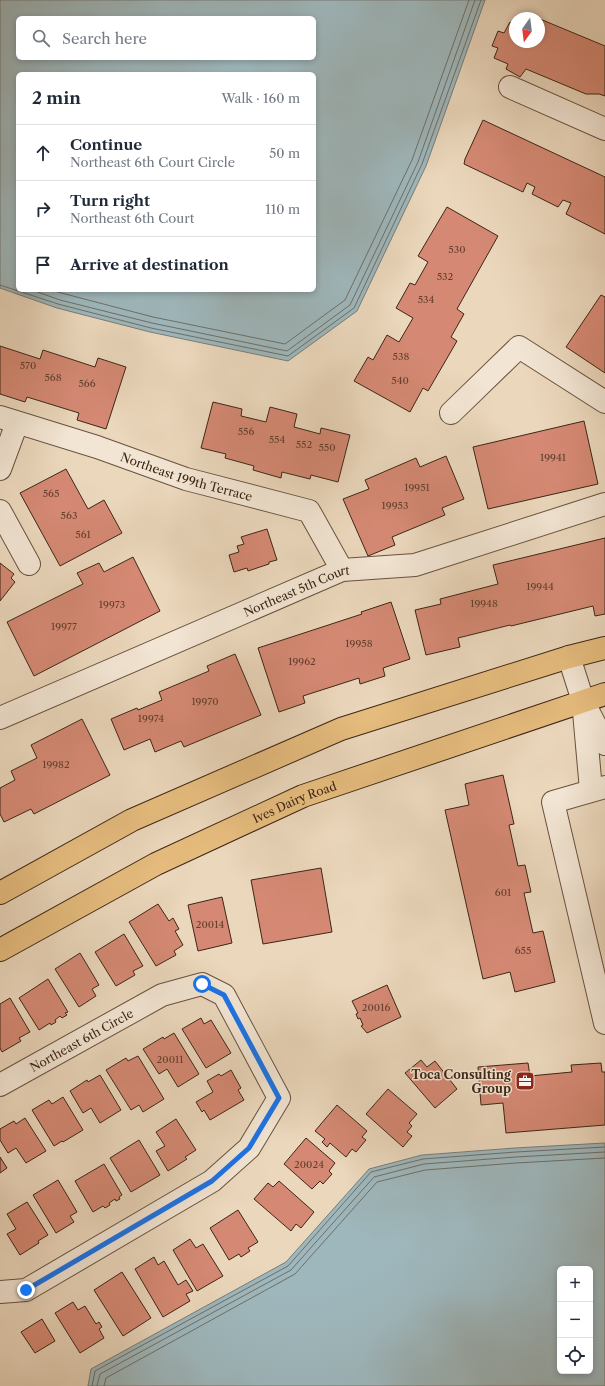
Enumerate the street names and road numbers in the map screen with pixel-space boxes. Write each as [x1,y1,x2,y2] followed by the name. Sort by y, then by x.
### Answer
[119,449,254,504] street label: Northeast 199th Terrace
[241,562,351,619] street label: Northeast 5th Court
[250,778,339,826] street label: Ives Dairy Road
[27,1005,136,1075] street label: Northeast 6th Circle

